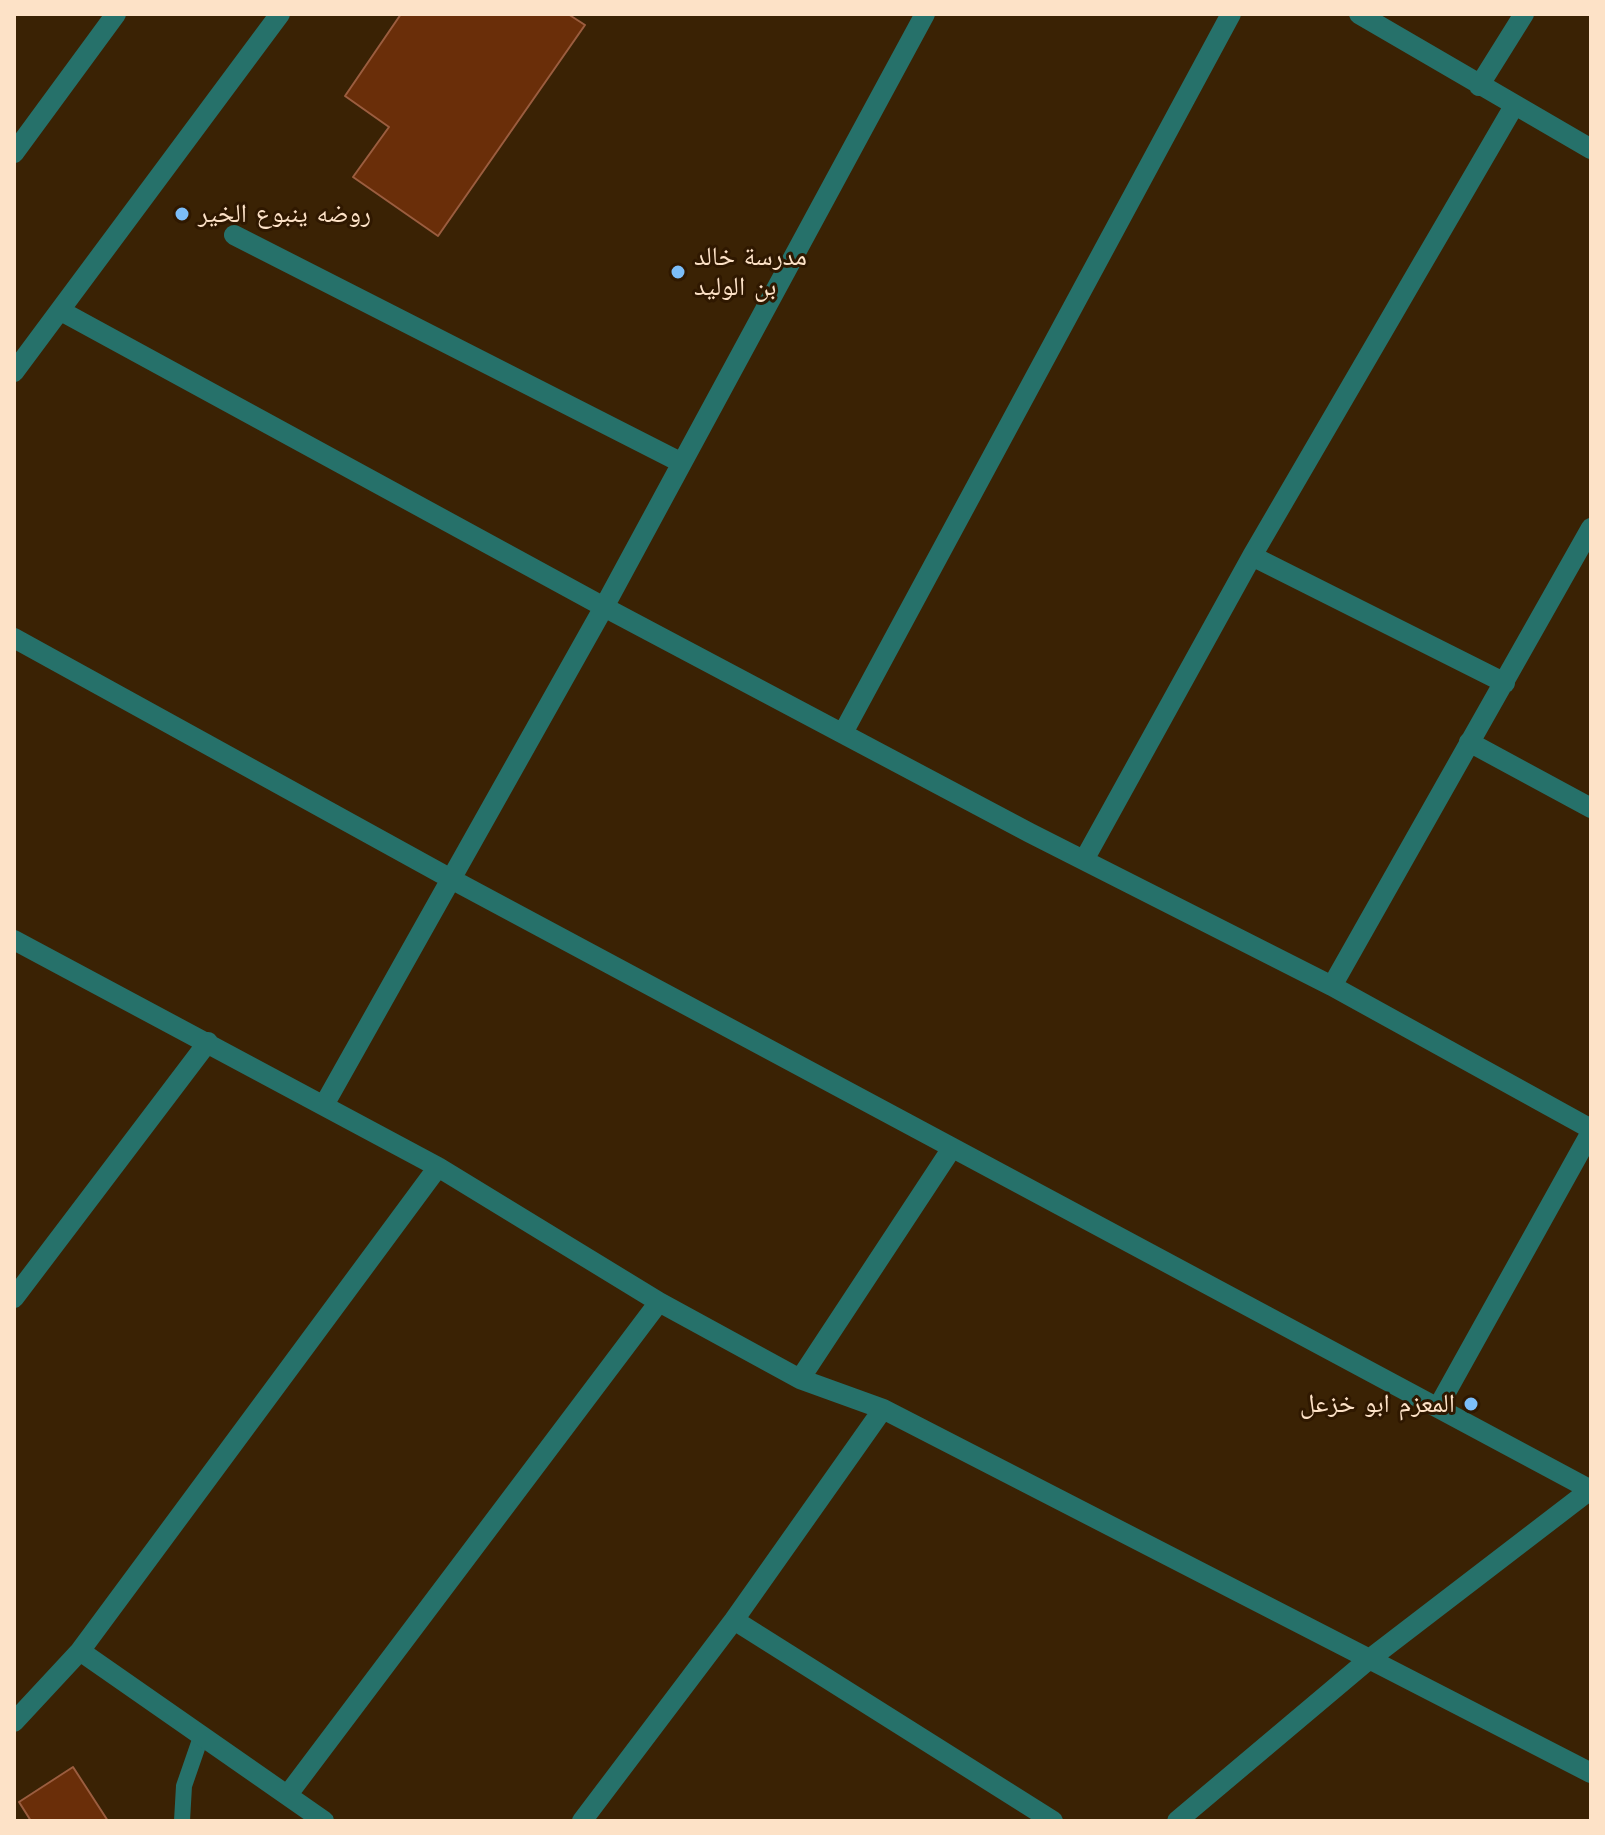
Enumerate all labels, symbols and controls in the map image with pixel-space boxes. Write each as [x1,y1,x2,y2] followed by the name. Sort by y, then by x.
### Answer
[198,198,371,230] place label: روضه ينبوع الخير
[173,205,191,223] marker: روضه ينبوع الخير
[694,241,807,302] place label: مدرسة خالد بن الوليد
[669,263,687,281] marker: مدرسة خالد بن الوليد
[1300,1388,1455,1420] place label: المعزم ابو خزعل
[1462,1395,1480,1413] marker: المعزم ابو خزعل

